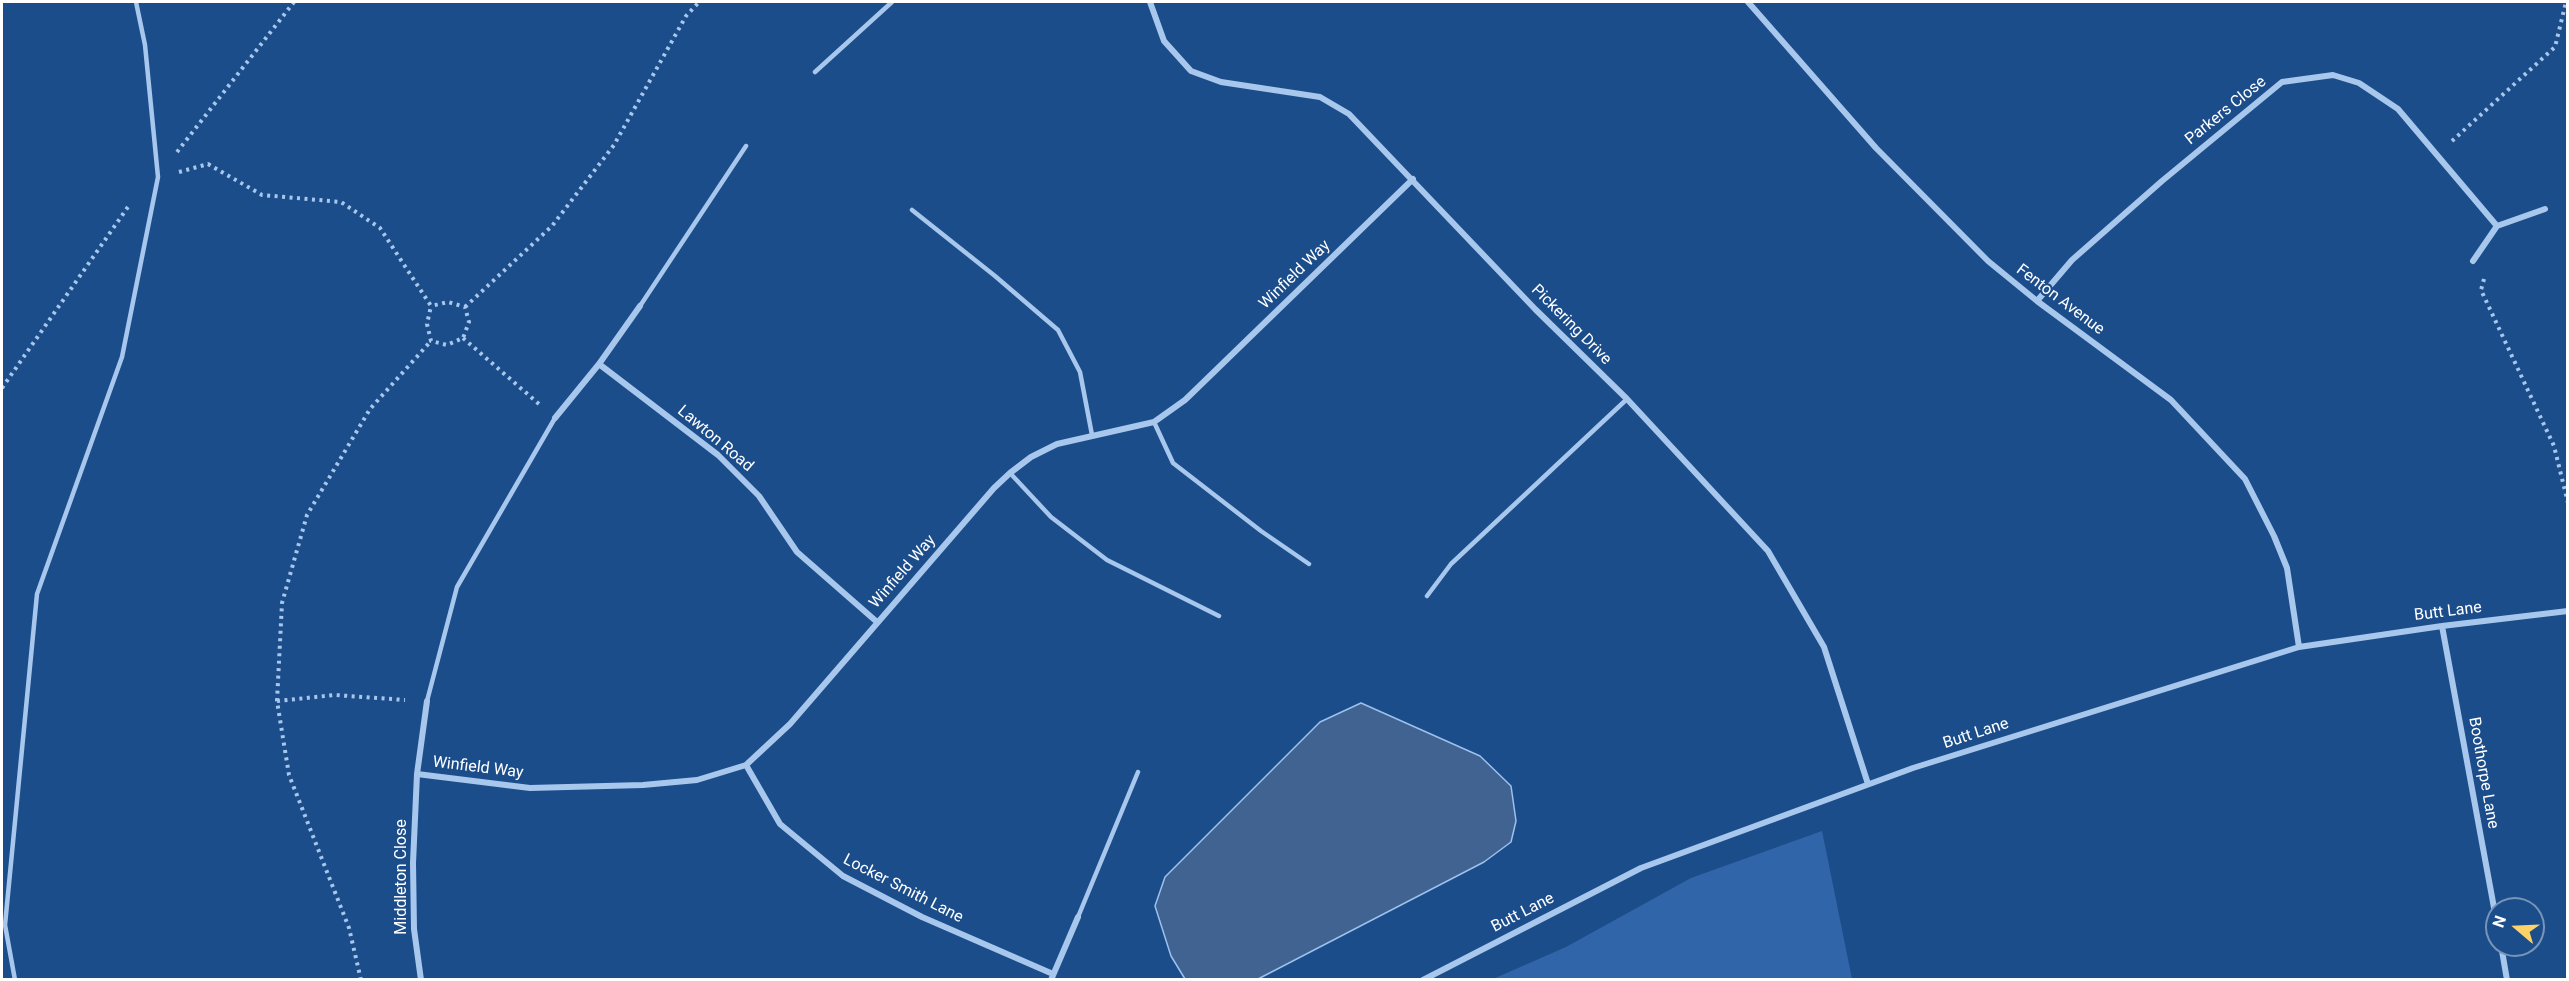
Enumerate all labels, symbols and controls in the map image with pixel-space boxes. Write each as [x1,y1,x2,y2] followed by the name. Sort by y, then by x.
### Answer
[2182,73,2270,149] street label: Parkers Close
[1256,236,1334,314] street label: Winfield Way
[2012,261,2108,339] street label: Fenton Avenue
[1527,281,1615,369] street label: Pickering Drive
[673,402,757,476] street label: Lawton Road
[866,531,940,613] street label: Winfield Way
[2413,598,2483,626] street label: Butt Lane
[1941,714,2011,754] street label: Butt Lane
[2464,716,2502,830] street label: Boothorpe Lane
[432,753,524,783] street label: Winfield Way
[392,819,412,935] street label: Middleton Close
[840,850,966,928] street label: Locker Smith Lane
[1488,889,1558,937] street label: Butt Lane
[2485,897,2545,957] north arrow
[2489,913,2510,930] text: N

